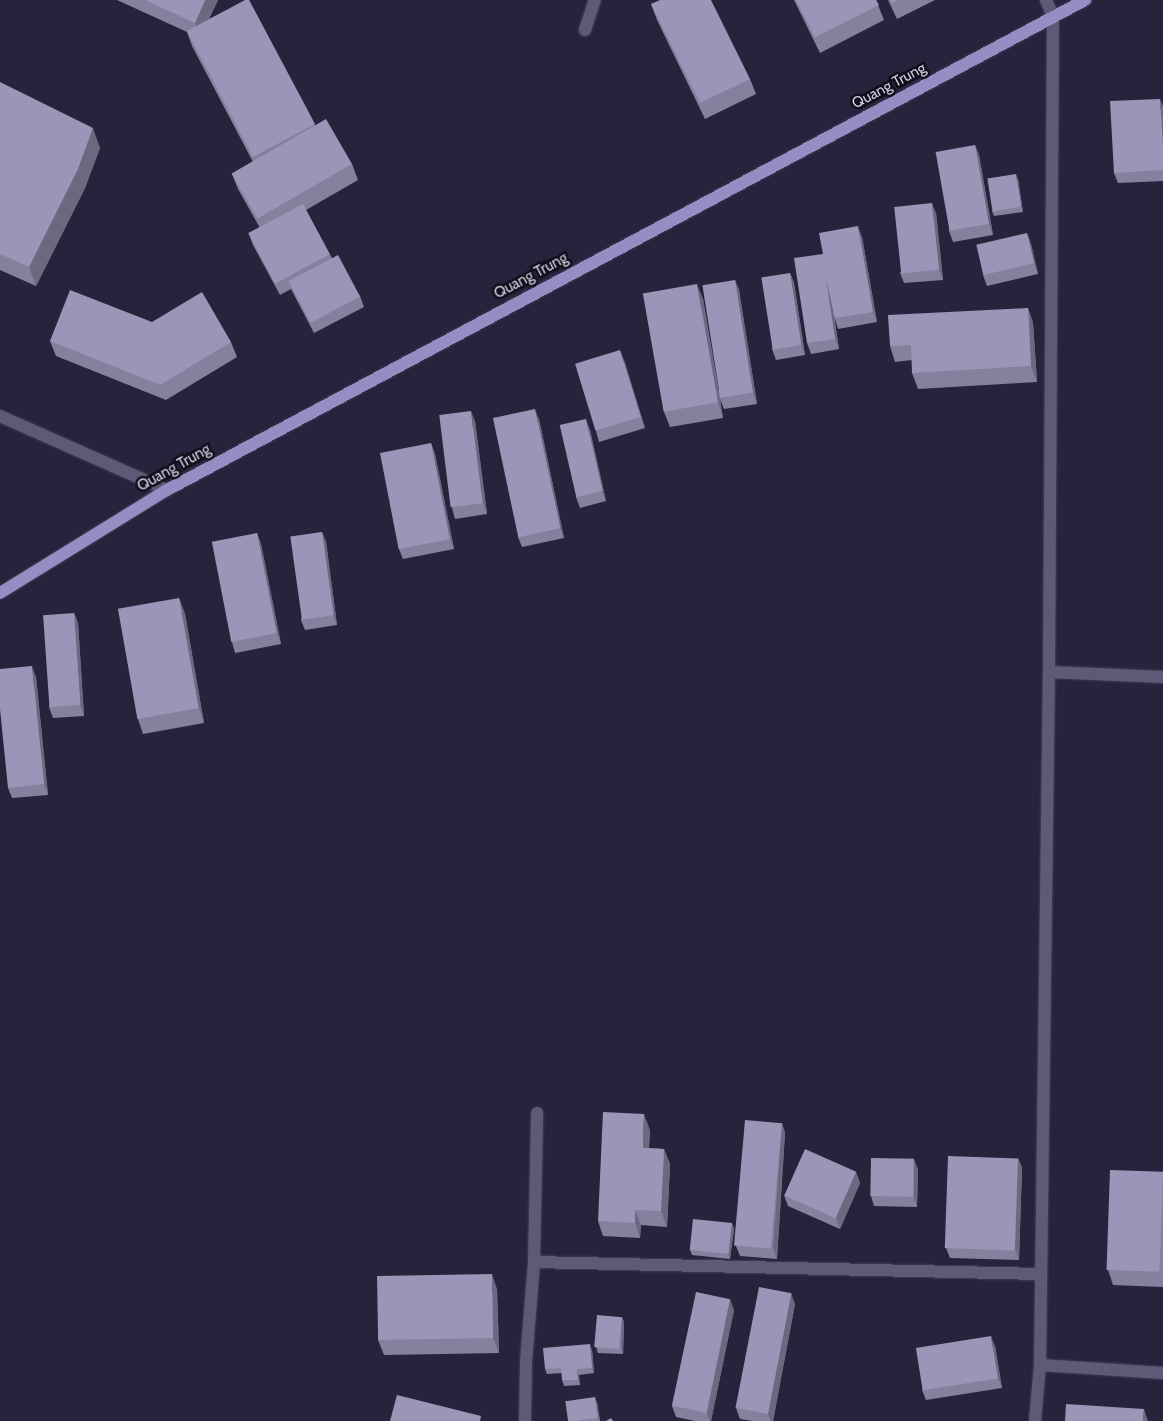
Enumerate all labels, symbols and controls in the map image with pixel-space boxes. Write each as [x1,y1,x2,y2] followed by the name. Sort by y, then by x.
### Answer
[849,59,929,113] street label: Quang Trung
[491,249,571,303] street label: Quang Trung
[134,441,214,495] street label: Quang Trung

